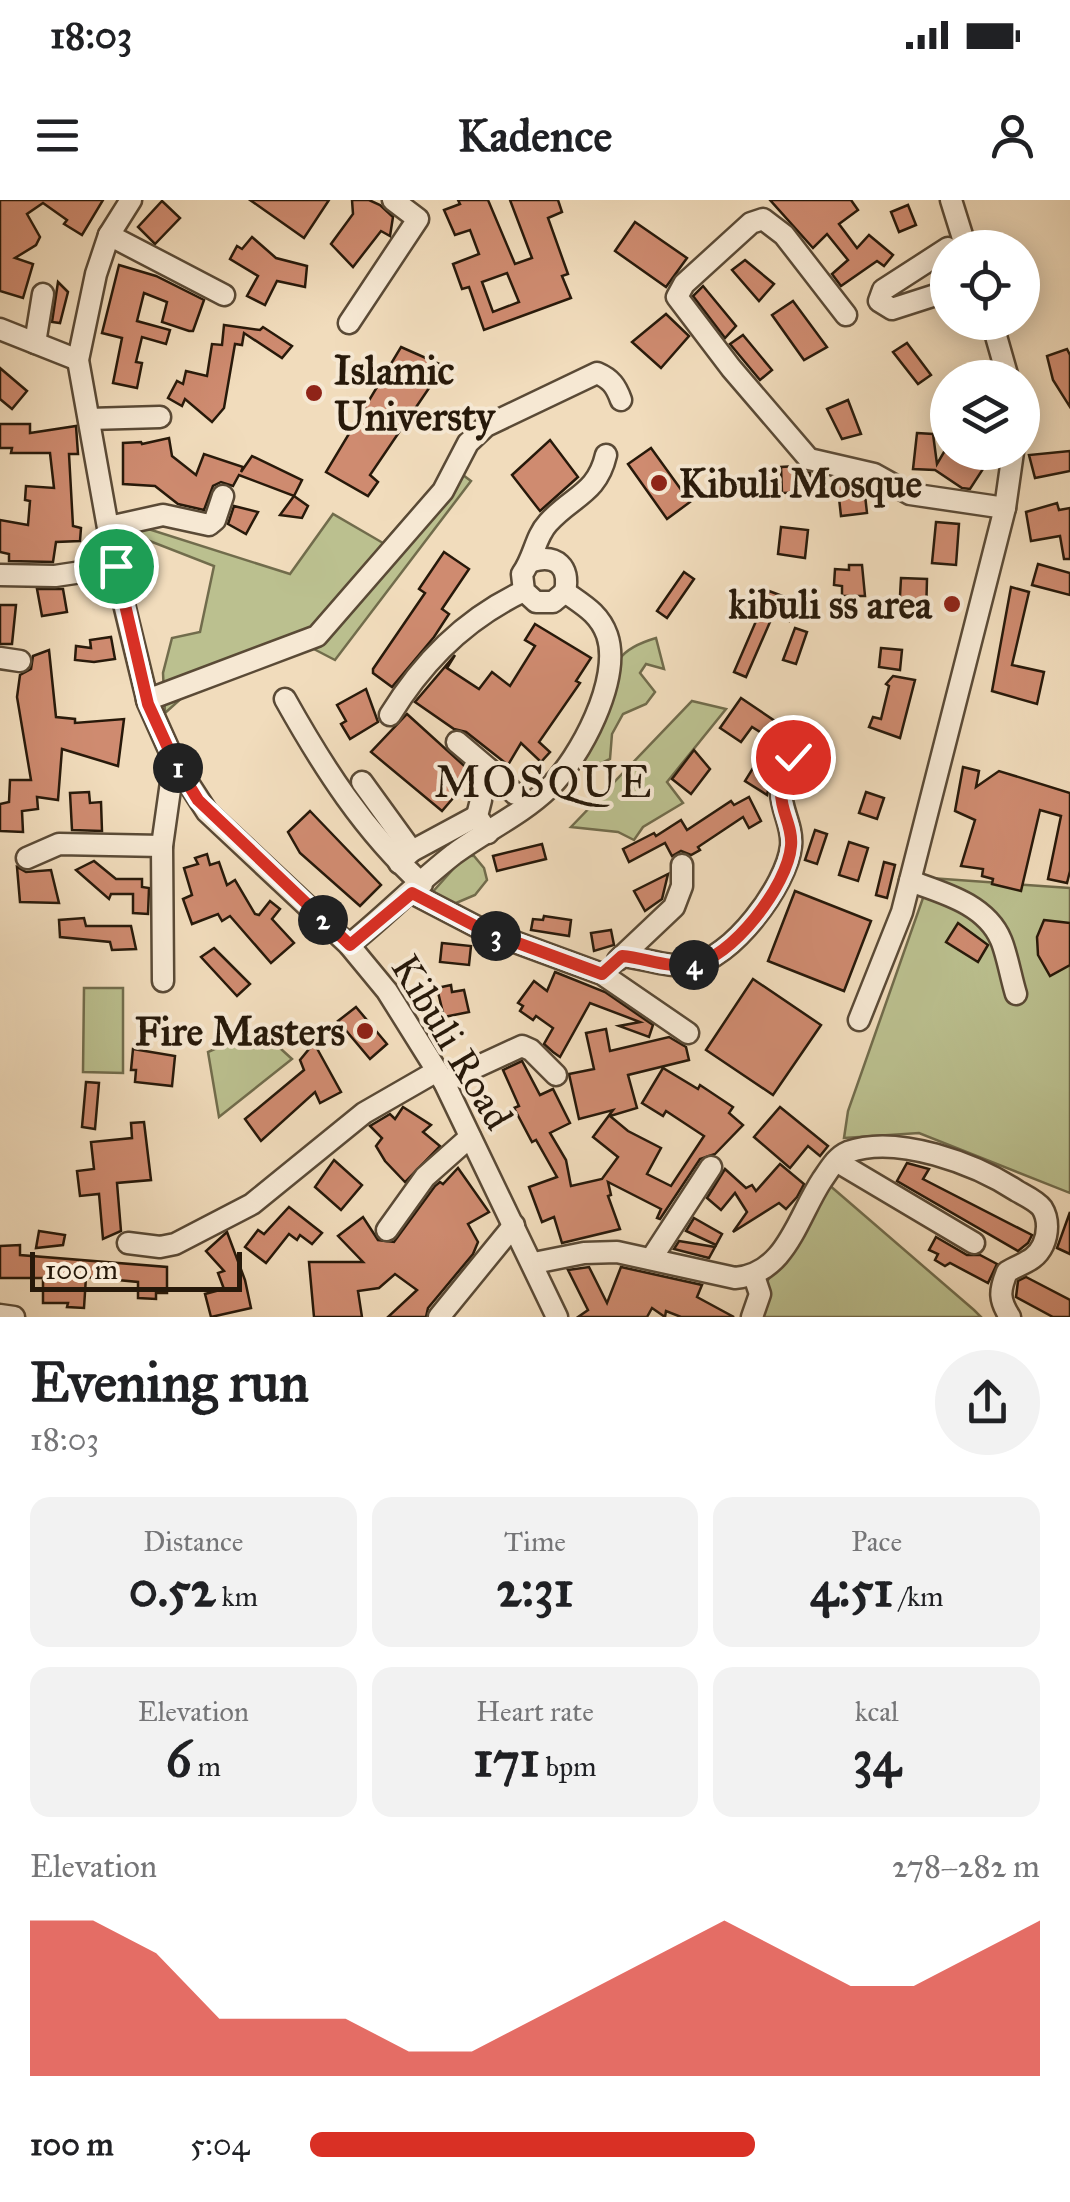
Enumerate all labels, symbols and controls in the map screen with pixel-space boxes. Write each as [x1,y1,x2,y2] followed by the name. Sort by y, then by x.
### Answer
[50,12,132,58] text: 18:03
[30,108,85,163] icon: menu
[458,108,612,163] text: Kadence
[985,108,1040,163] icon: person
[930,230,1040,470] map controls
[930,230,1040,340] button: locate
[334,346,496,441] place label: Islamic Universty
[930,360,1040,470] button: layers
[303,382,325,404] marker: Islamic Universty
[679,459,922,508] place label: Kibuli Mosque
[648,472,670,494] marker: Kibuli Mosque
[74,524,159,609] pin
[89,539,144,594] icon: arrive
[729,580,933,629] place label: kibuli ss area
[941,593,963,615] marker: kibuli ss area
[751,715,836,800] pin
[766,730,821,785] icon: check
[153,743,203,793] pin: 1
[172,750,184,785] text: 1
[434,754,654,809] district label: MOSQUE
[298,895,348,945] pin: 2
[316,902,330,937] text: 2
[471,911,521,961] pin: 3
[490,918,502,953] text: 3
[669,940,719,990] pin: 4
[381,946,523,1138] street label: Kibuli Road
[686,947,702,982] text: 4
[135,1007,345,1056] place label: Fire Masters
[354,1020,376,1042] marker: Fire Masters
[30,1247,242,1292] scale bar
[45,1252,118,1287] text: 100 m
[30,1349,309,1416] text: Evening run
[935,1350,1040,1455] button: share
[30,1420,99,1459] text: 18:03
[143,1524,244,1559] text: Distance
[504,1524,566,1559] text: Time
[851,1524,902,1559] text: Pace
[129,1559,215,1620] text: 0.52
[496,1559,574,1620] text: 2:31
[810,1559,893,1620] text: 4:51
[215,1579,258,1614] text: km
[893,1579,943,1614] text: /km
[138,1694,249,1729] text: Elevation
[476,1694,594,1729] text: Heart rate
[855,1694,899,1729] text: kcal
[166,1729,191,1790] text: 6
[473,1729,540,1790] text: 171
[853,1729,901,1790] text: 34
[191,1749,221,1784] text: m
[540,1749,597,1784] text: bpm
[30,1847,157,1886] text: Elevation
[892,1847,1040,1886] text: 278–282 m
[30,2125,114,2164] text: 100 m
[190,2125,249,2164] text: 5:04

